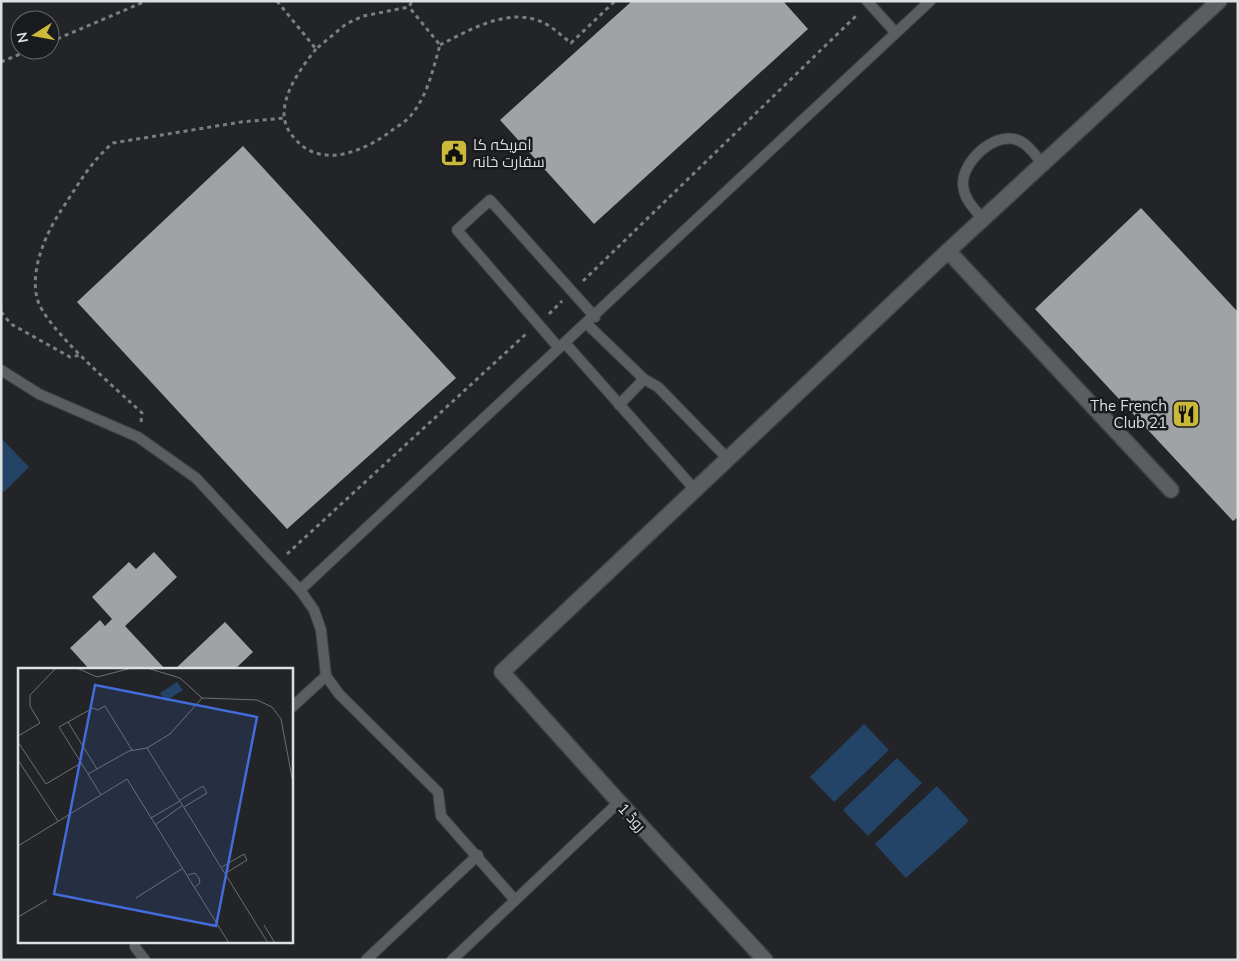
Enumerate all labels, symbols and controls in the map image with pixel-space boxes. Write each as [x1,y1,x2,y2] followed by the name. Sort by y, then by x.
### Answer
[10,10,60,60] north arrow
[12,31,32,44] text: N
[473,135,545,171] place label: امریکہ کا سفارت خانہ
[439,138,469,168] public building icon: امریکہ کا سفارت خانہ
[1090,396,1167,432] place label: The French Club 21
[1171,399,1201,429] restaurant icon: The French Club 21
[18,668,292,944] inset map
[614,799,650,835] street label: روڈ 1

